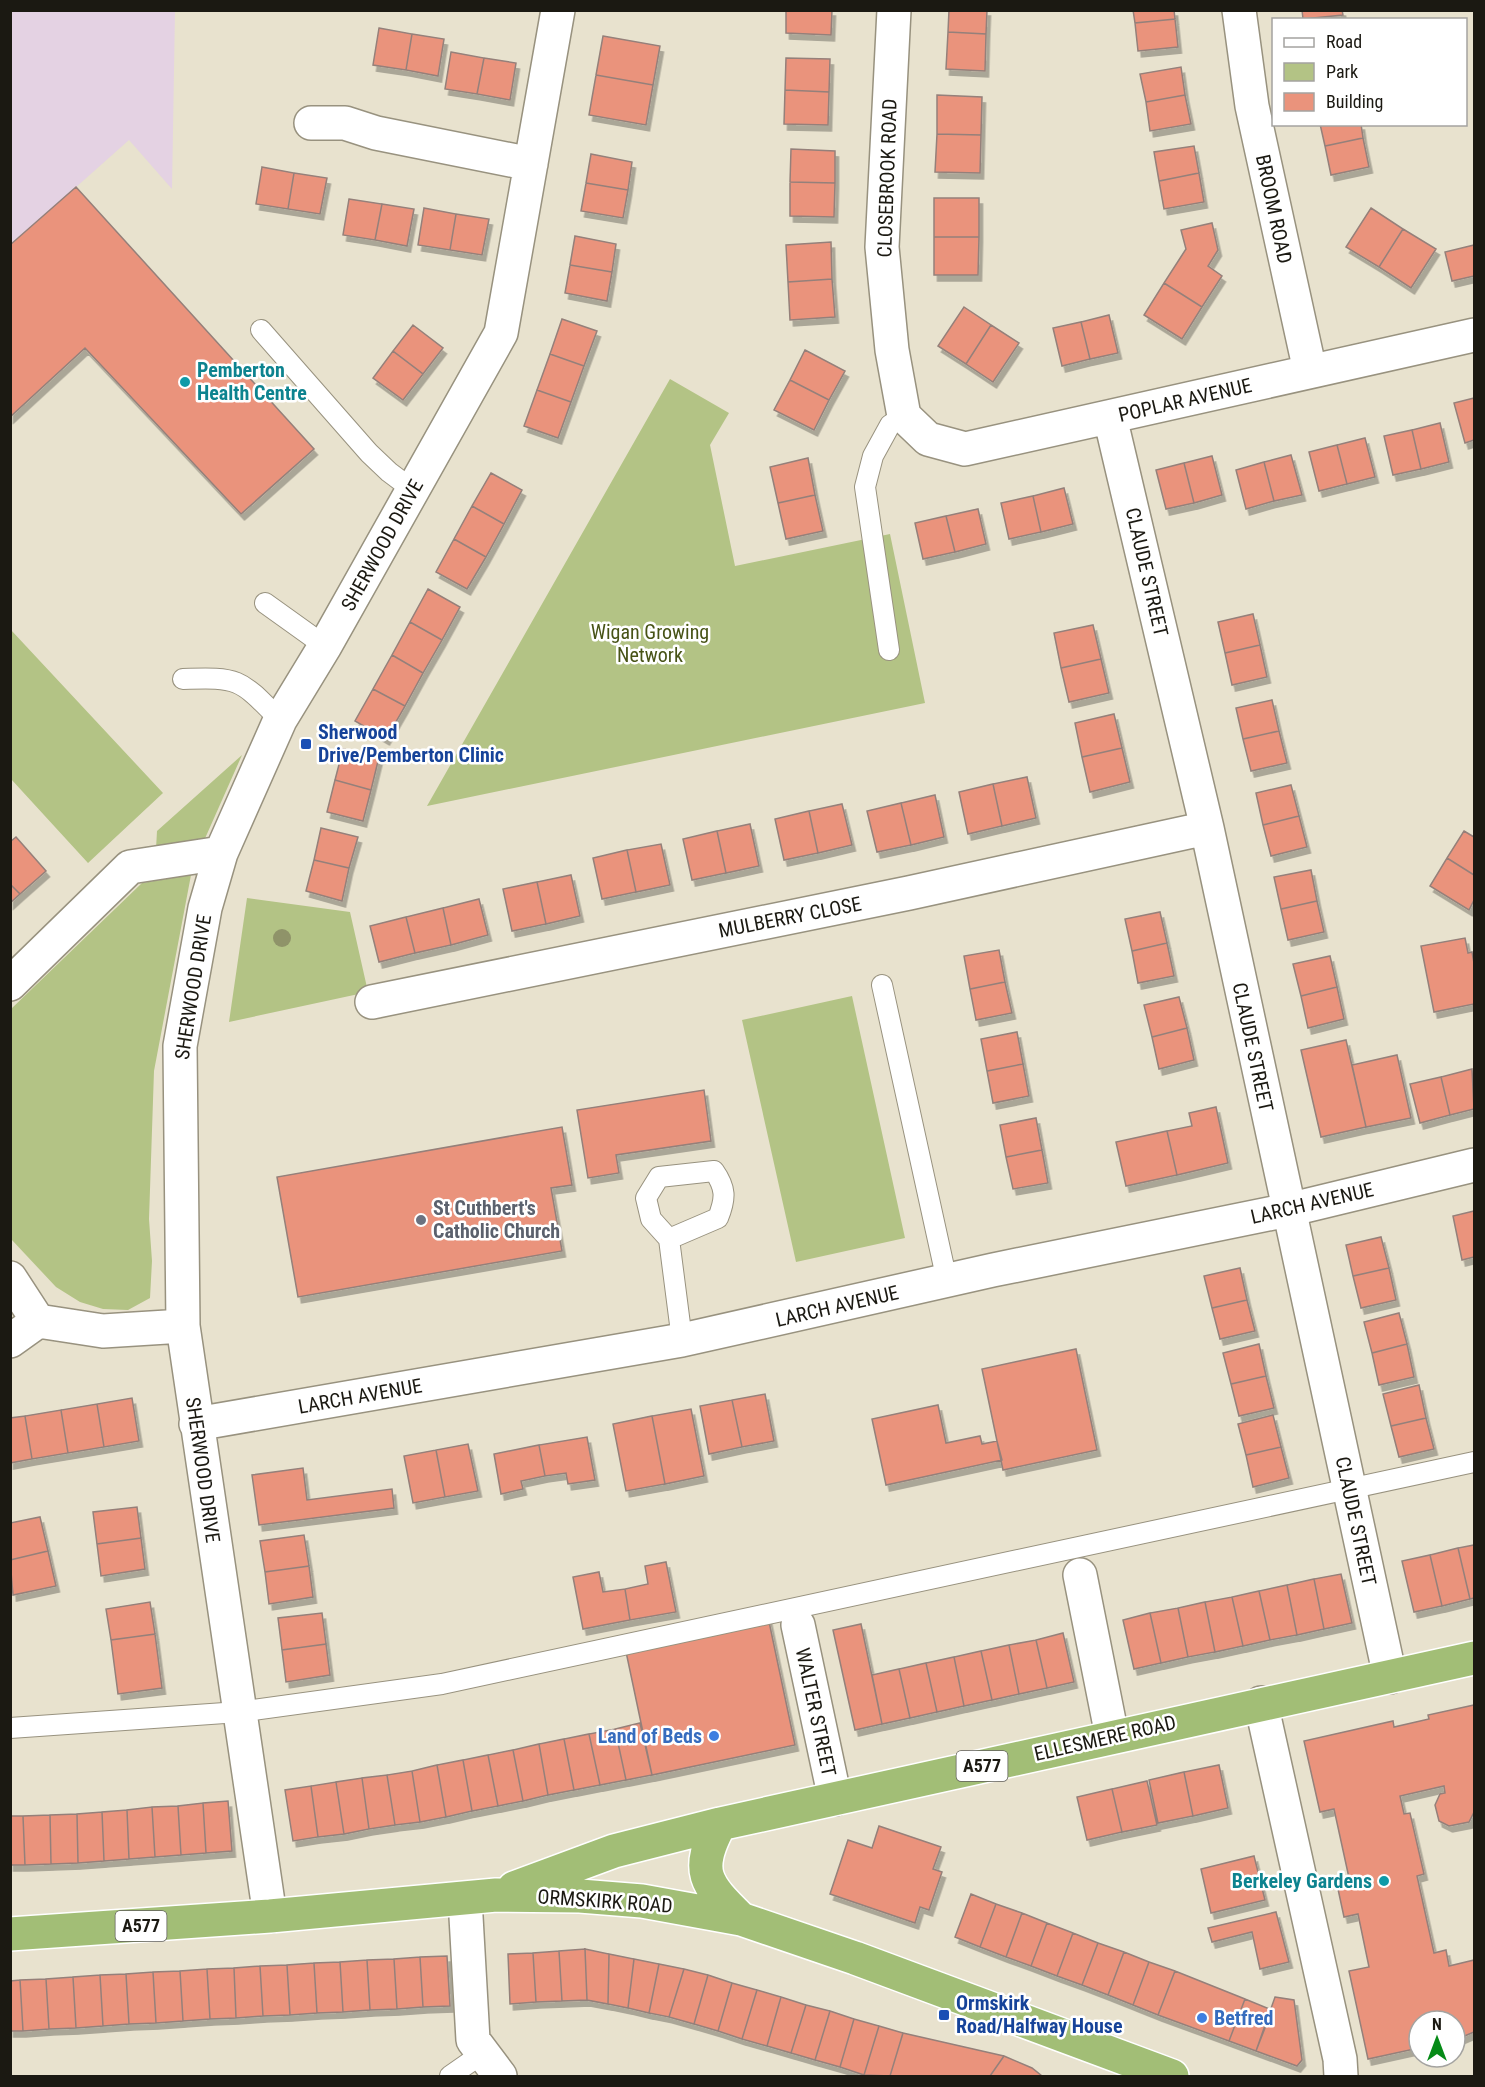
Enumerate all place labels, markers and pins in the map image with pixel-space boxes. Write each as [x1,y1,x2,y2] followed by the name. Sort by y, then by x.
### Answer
[197,358,307,405] place label: Pemberton Health Centre
[178,375,192,389] marker: Pemberton Health Centre
[318,720,504,767] place label: Sherwood Drive/Pemberton Clinic
[299,737,313,751] marker: Sherwood Drive/Pemberton Clinic
[433,1196,560,1243] place label: St Cuthbert's Catholic Church
[414,1213,428,1227] marker: St Cuthbert's Catholic Church
[598,1724,702,1748] place label: Land of Beds
[707,1729,721,1743] marker: Land of Beds
[1232,1869,1372,1893] place label: Berkeley Gardens
[1377,1874,1391,1888] marker: Berkeley Gardens
[956,1991,1122,2038] place label: Ormskirk Road/Halfway House
[1214,2006,1273,2030] place label: Betfred
[937,2008,951,2022] marker: Ormskirk Road/Halfway House
[1195,2011,1209,2025] marker: Betfred

